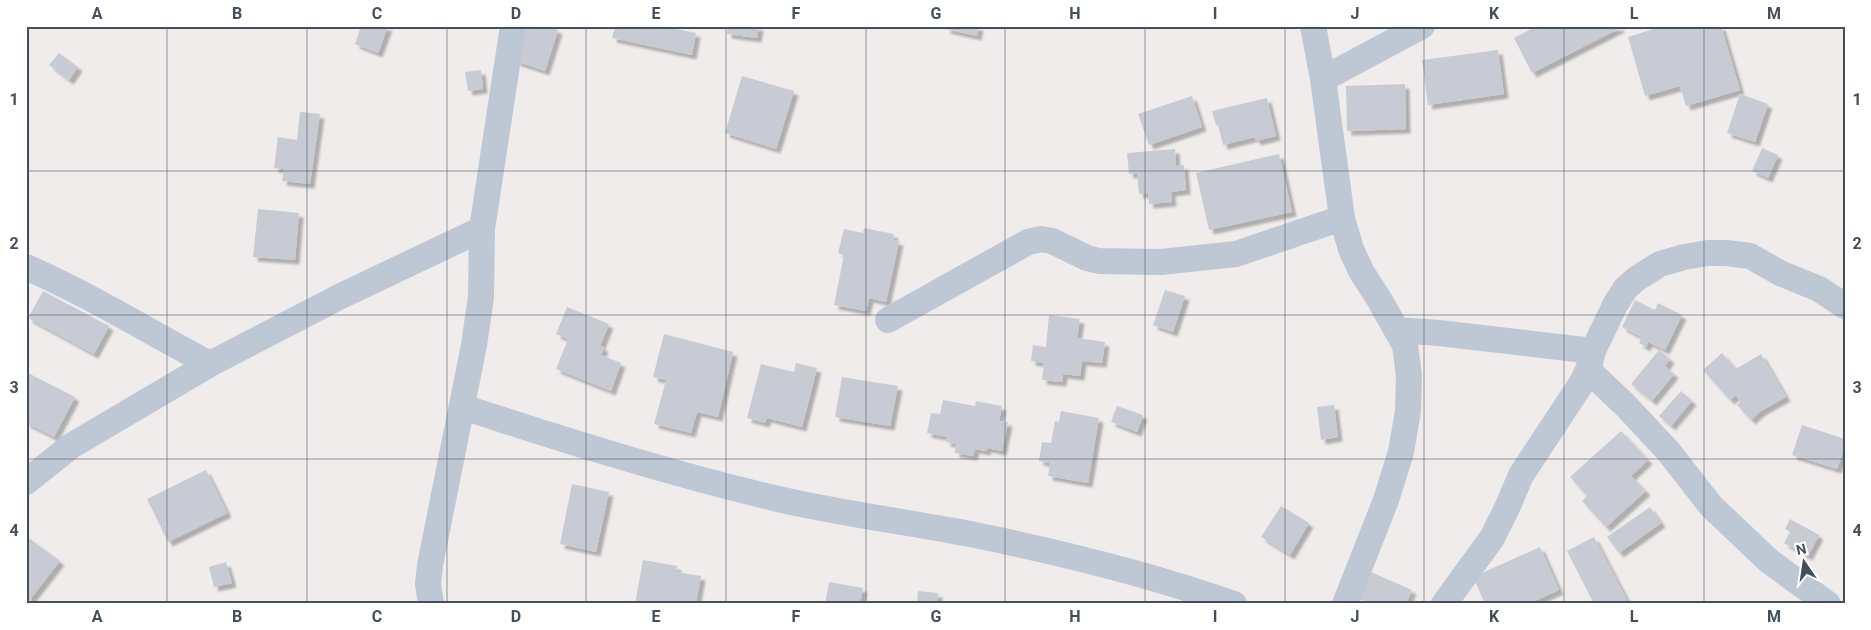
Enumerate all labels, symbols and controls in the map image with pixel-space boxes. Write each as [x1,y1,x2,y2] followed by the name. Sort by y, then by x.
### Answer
[92,4,103,23] text: A
[232,4,242,23] text: B
[372,4,382,23] text: C
[511,4,521,23] text: D
[652,4,661,23] text: E
[792,4,801,23] text: F
[931,4,942,23] text: G
[1069,4,1081,23] text: H
[1213,4,1217,23] text: I
[1351,4,1359,23] text: J
[1489,4,1500,23] text: K
[1630,4,1639,23] text: L
[1767,4,1781,23] text: M
[9,90,19,109] text: 1
[1852,90,1862,109] text: 1
[9,234,19,253] text: 2
[1852,234,1862,253] text: 2
[9,378,19,397] text: 3
[1852,378,1862,397] text: 3
[9,521,19,540] text: 4
[1852,521,1862,540] text: 4
[1778,538,1828,588] north arrow
[1794,540,1808,558] text: N
[92,607,103,626] text: A
[232,607,242,626] text: B
[372,607,382,626] text: C
[511,607,521,626] text: D
[652,607,661,626] text: E
[792,607,801,626] text: F
[931,607,942,626] text: G
[1069,607,1081,626] text: H
[1213,607,1217,626] text: I
[1351,607,1359,626] text: J
[1489,607,1500,626] text: K
[1630,607,1639,626] text: L
[1767,607,1781,626] text: M

